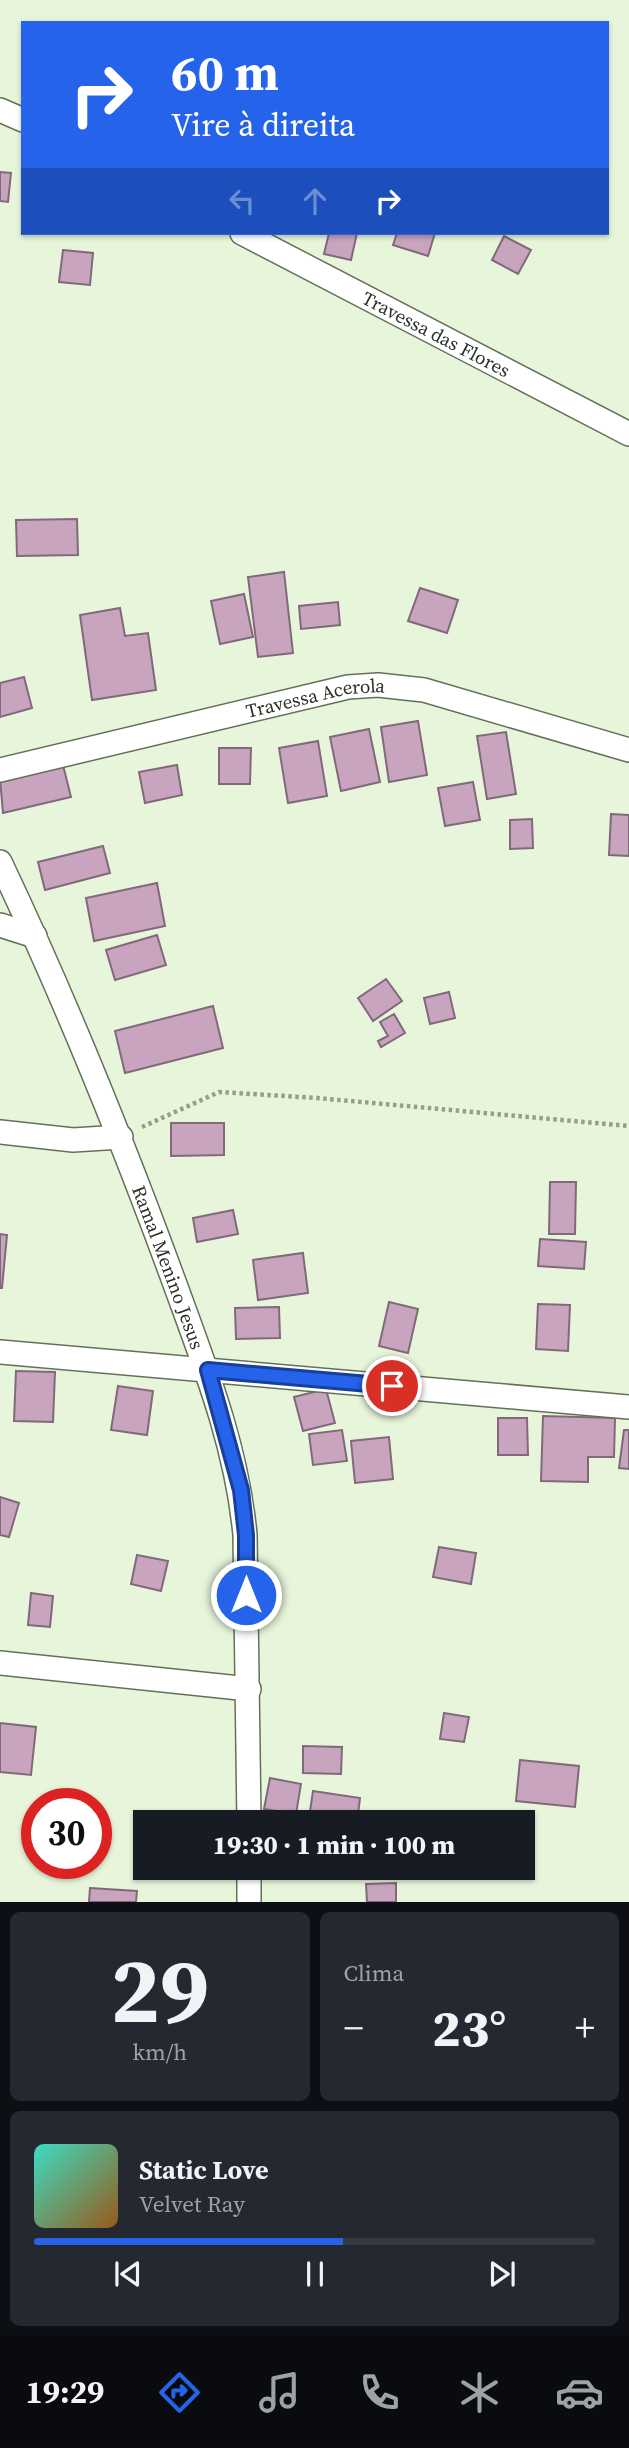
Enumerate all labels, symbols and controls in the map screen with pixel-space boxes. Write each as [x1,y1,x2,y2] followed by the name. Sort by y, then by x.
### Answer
[171,39,279,106] text: 60 m
[56,49,147,140] icon: right
[171,103,355,147] text: Vire à direita
[223,182,261,220] icon: left
[296,182,334,220] icon: ahead
[369,182,407,220] icon: right
[358,285,515,383] street label: Travessa das Flores
[243,672,387,724] street label: Travessa Acerola
[126,1182,211,1353] street label: Ramal Menino Jesus
[362,1356,422,1416] pin
[373,1367,411,1405] icon: arrive
[209,1558,283,1632] position arrow
[21,1788,112,1879] speed limit sign: 30
[213,1827,455,1863] text: 19:30 · 1 min · 100 m
[110,1928,209,2052] text: 29
[344,1957,404,1989] text: Clima
[432,1992,506,2063] text: 23°
[344,2002,364,2054] text: −
[575,2002,595,2054] text: +
[132,2036,187,2068] text: km/h
[139,2152,268,2188] text: Static Love
[139,2188,245,2220] text: Velvet Ray
[109,2255,147,2293] icon: previous
[296,2255,334,2293] icon: pause
[483,2255,521,2293] icon: next
[155,2368,204,2417] icon: directions
[255,2368,304,2417] icon: music
[355,2368,404,2417] icon: phone
[455,2368,504,2417] icon: climate
[555,2368,604,2417] icon: car
[25,2370,104,2414] text: 19:29

